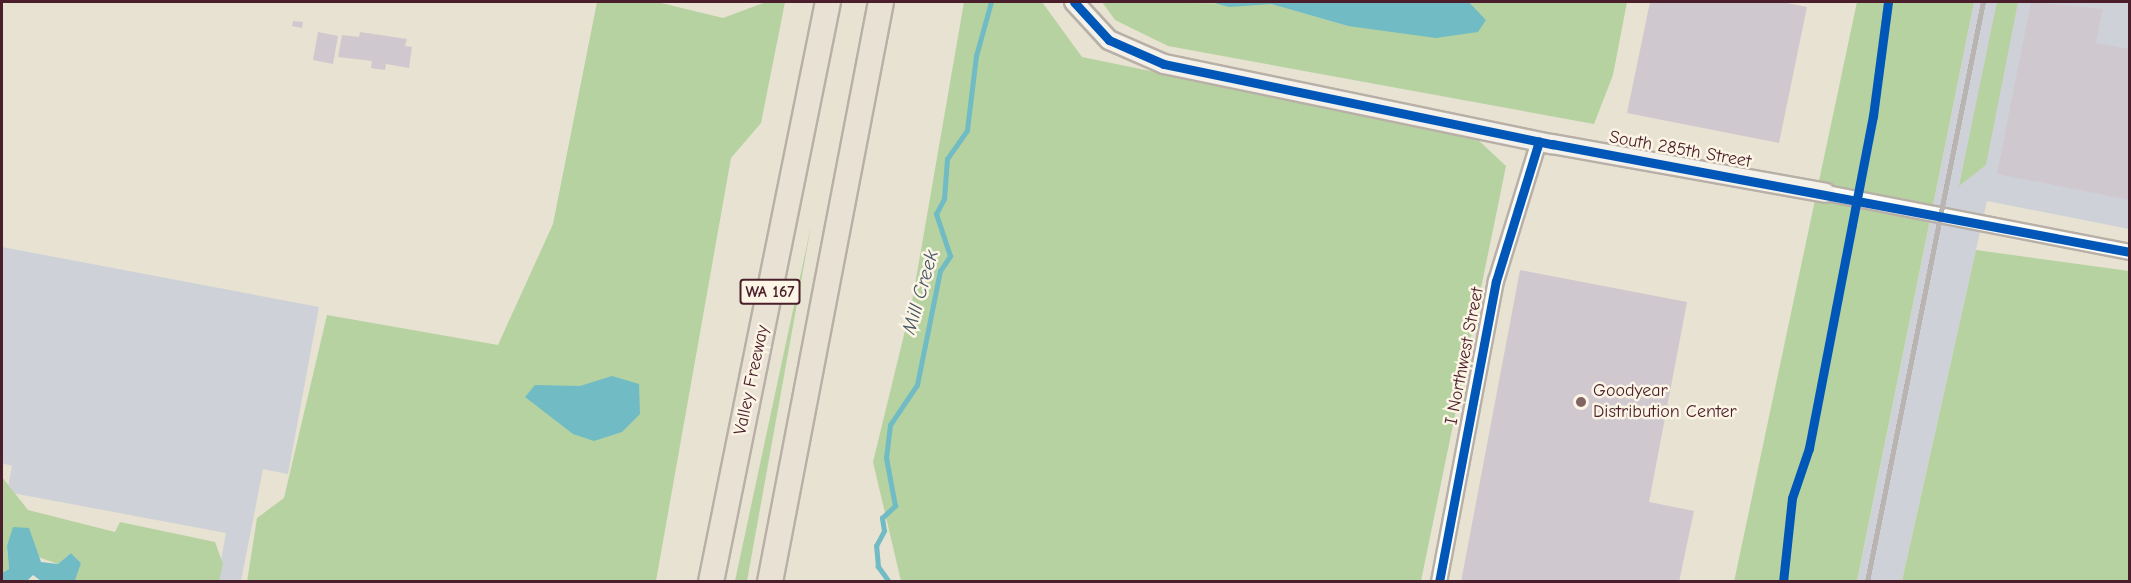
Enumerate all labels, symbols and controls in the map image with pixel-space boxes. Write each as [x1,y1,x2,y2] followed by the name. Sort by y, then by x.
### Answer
[1607,127,1753,173] street label: South 285th Street
[897,247,943,337] water label: Mill Creek
[738,279,802,305] road number: WA 167
[1441,285,1489,427] street label: I Northwest Street
[730,323,774,437] street label: Valley Freeway
[1593,381,1737,424] place label: Goodyear Distribution Center
[1574,395,1588,409] marker: Goodyear Distribution Center

